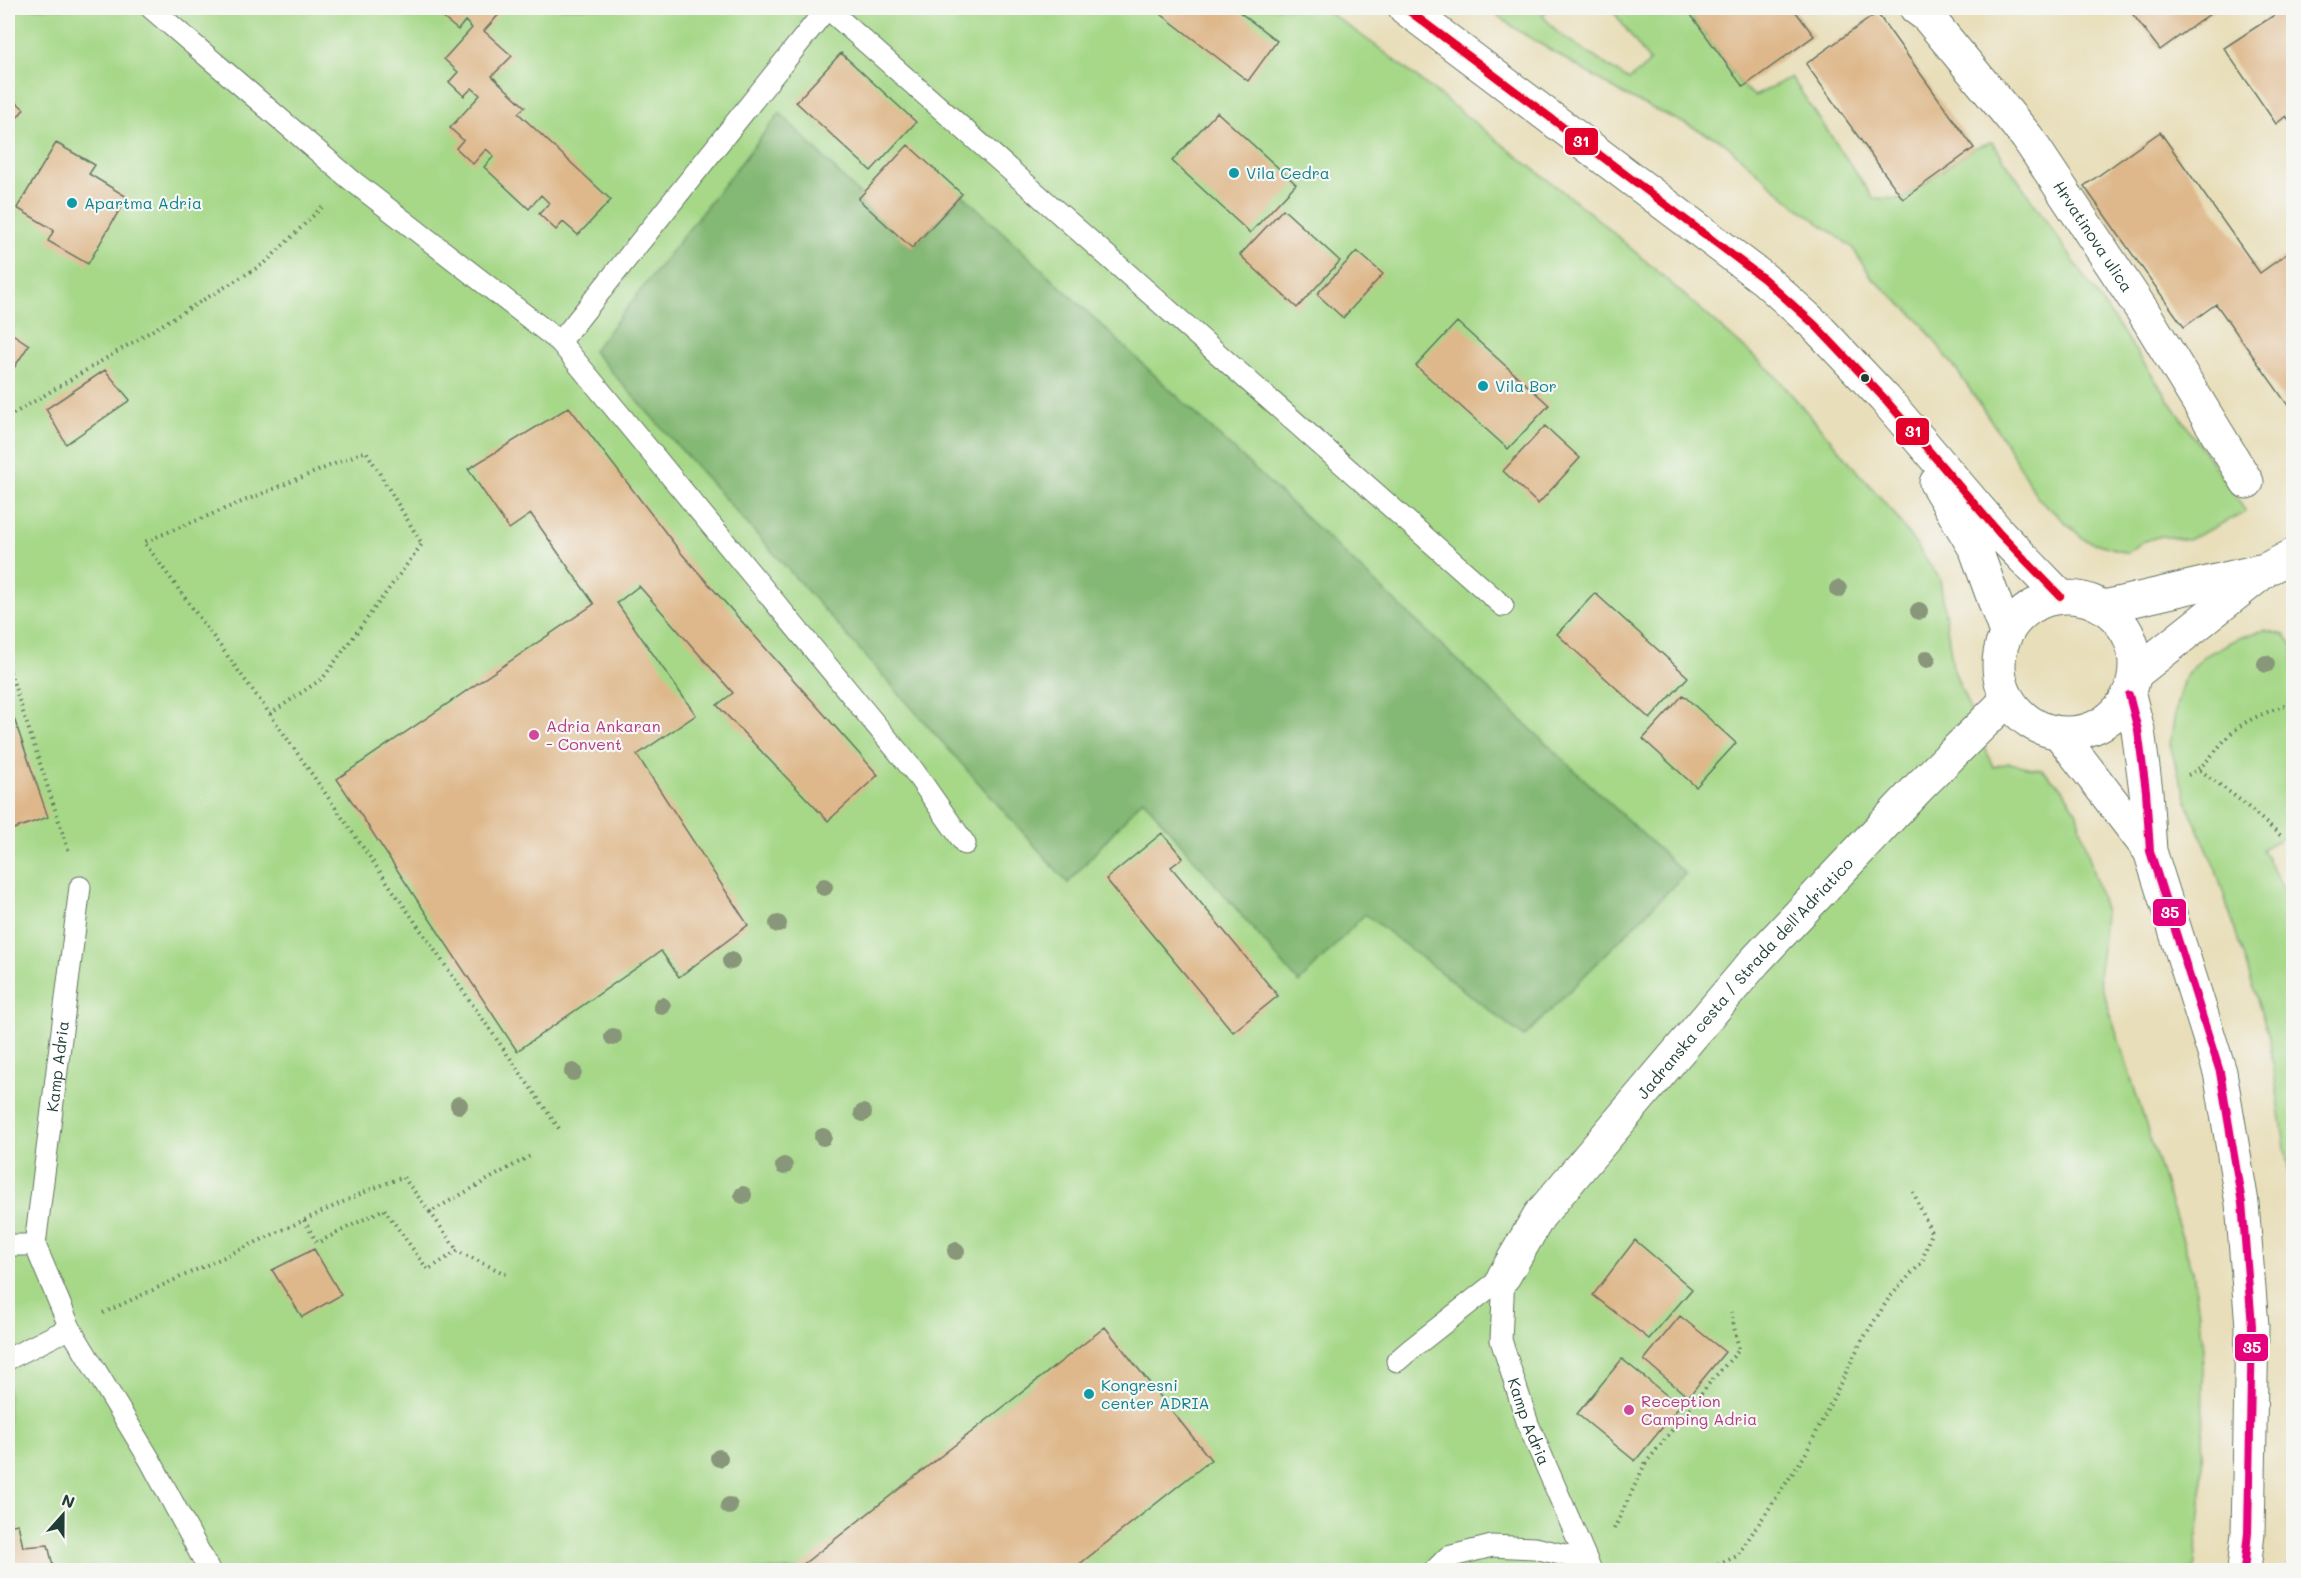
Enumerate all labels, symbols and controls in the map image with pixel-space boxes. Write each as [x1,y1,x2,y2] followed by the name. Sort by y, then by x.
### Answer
[1564,127,1599,156] line badge: 31
[1573,130,1589,151] text: 31
[1246,162,1330,183] place label: Vila Cedra
[1227,166,1241,180] marker: Vila Cedra
[2049,177,2138,296] street label: Hrvatinova ulica
[84,192,202,213] place label: Apartma Adria
[65,196,79,210] marker: Apartma Adria
[1859,372,1871,384] unlabelled marker
[1495,375,1557,396] place label: Vila Bor
[1476,379,1490,393] marker: Vila Bor
[1895,417,1930,446] line badge: 31
[1905,420,1921,441] text: 31
[546,715,661,754] place label: Adria Ankaran - Convent
[527,728,541,742] marker: Adria Ankaran - Convent
[1632,853,1857,1103] street label: Jadranska cesta / Strada dell'Adriatico
[2152,898,2187,927] line badge: 35
[2161,901,2179,922] text: 35
[41,1020,73,1113] street label: Kamp Adria
[2234,1333,2269,1362] line badge: 35
[2243,1336,2261,1357] text: 35
[1101,1374,1210,1413] place label: Kongresni center ADRIA
[1504,1375,1555,1468] street label: Kamp Adria
[1082,1387,1096,1401] marker: Kongresni center ADRIA
[1641,1390,1757,1429] place label: Reception Camping Adria
[1622,1403,1636,1417] marker: Reception Camping Adria
[33,1485,93,1545] north arrow
[59,1489,78,1513] text: N

